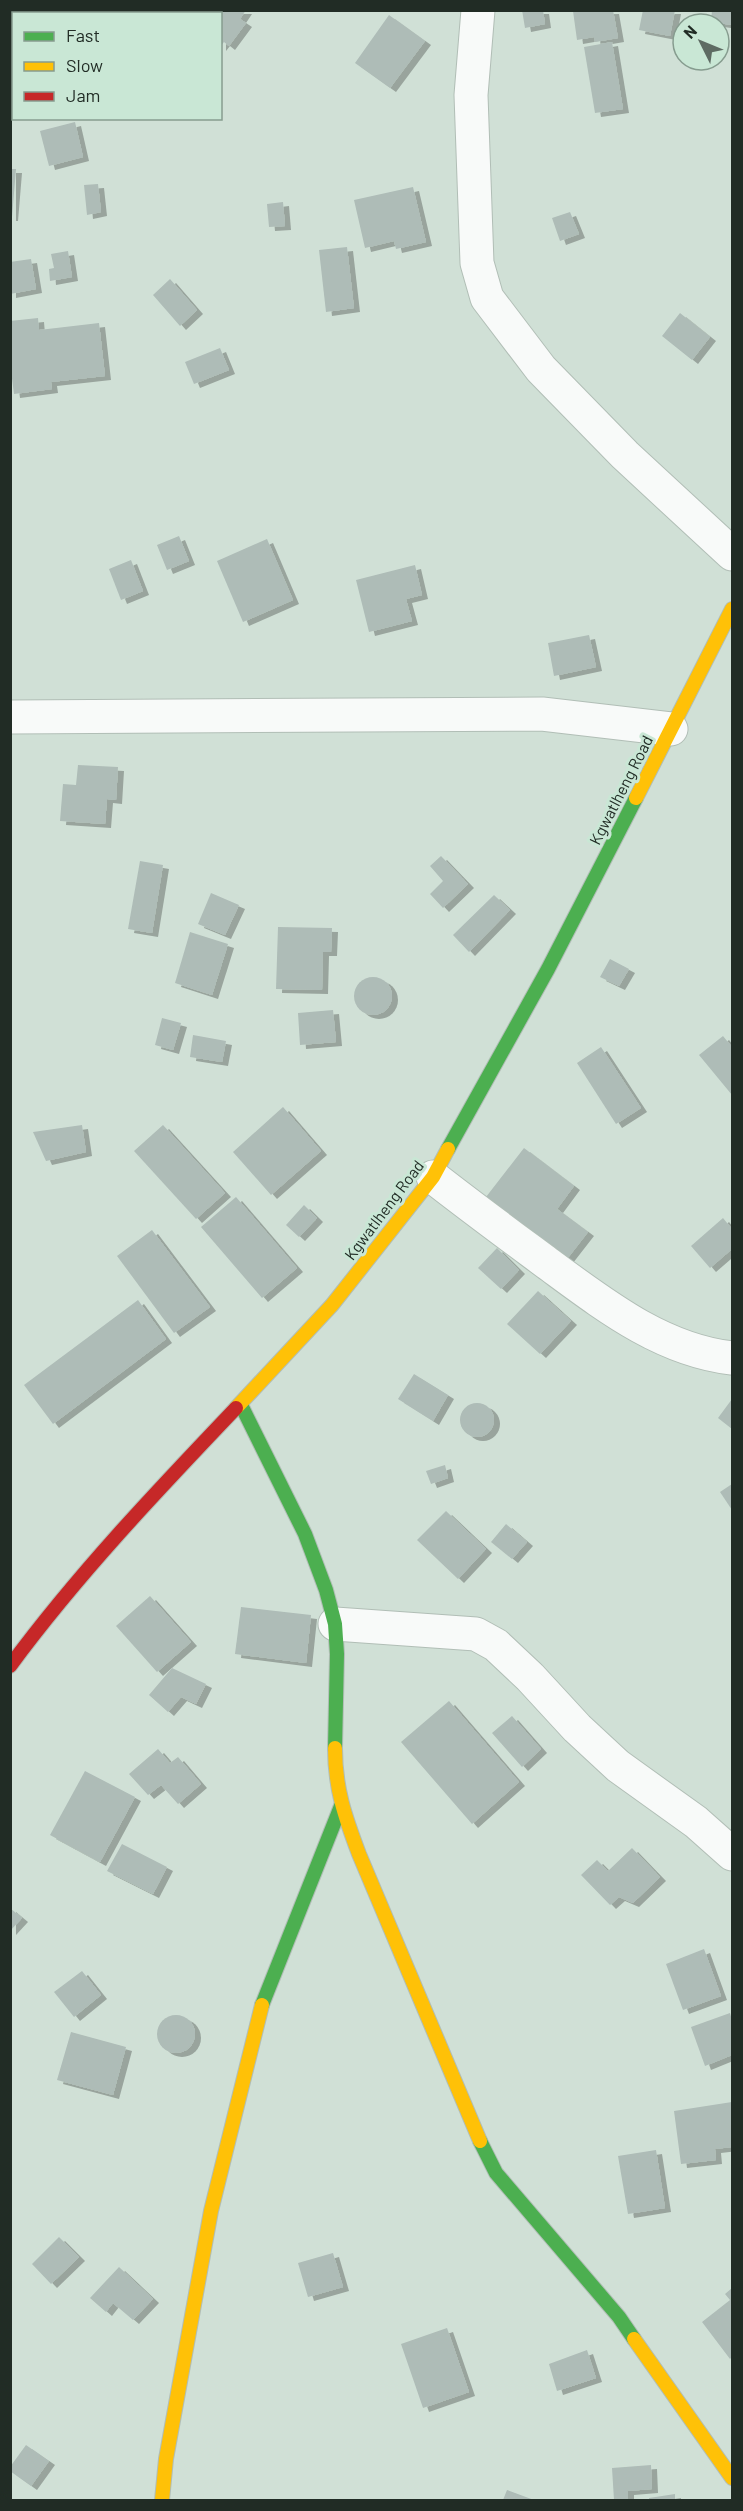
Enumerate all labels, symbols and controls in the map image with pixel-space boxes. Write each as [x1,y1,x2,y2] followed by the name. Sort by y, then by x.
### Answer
[12,12,222,120] legend
[671,12,731,72] north arrow
[679,21,700,42] text: N
[66,24,100,46] text: Fast
[66,54,103,76] text: Slow
[66,84,100,106] text: Jam
[585,732,656,848] street label: Kgwatlheng Road
[340,1156,427,1263] street label: Kgwatlheng Road

